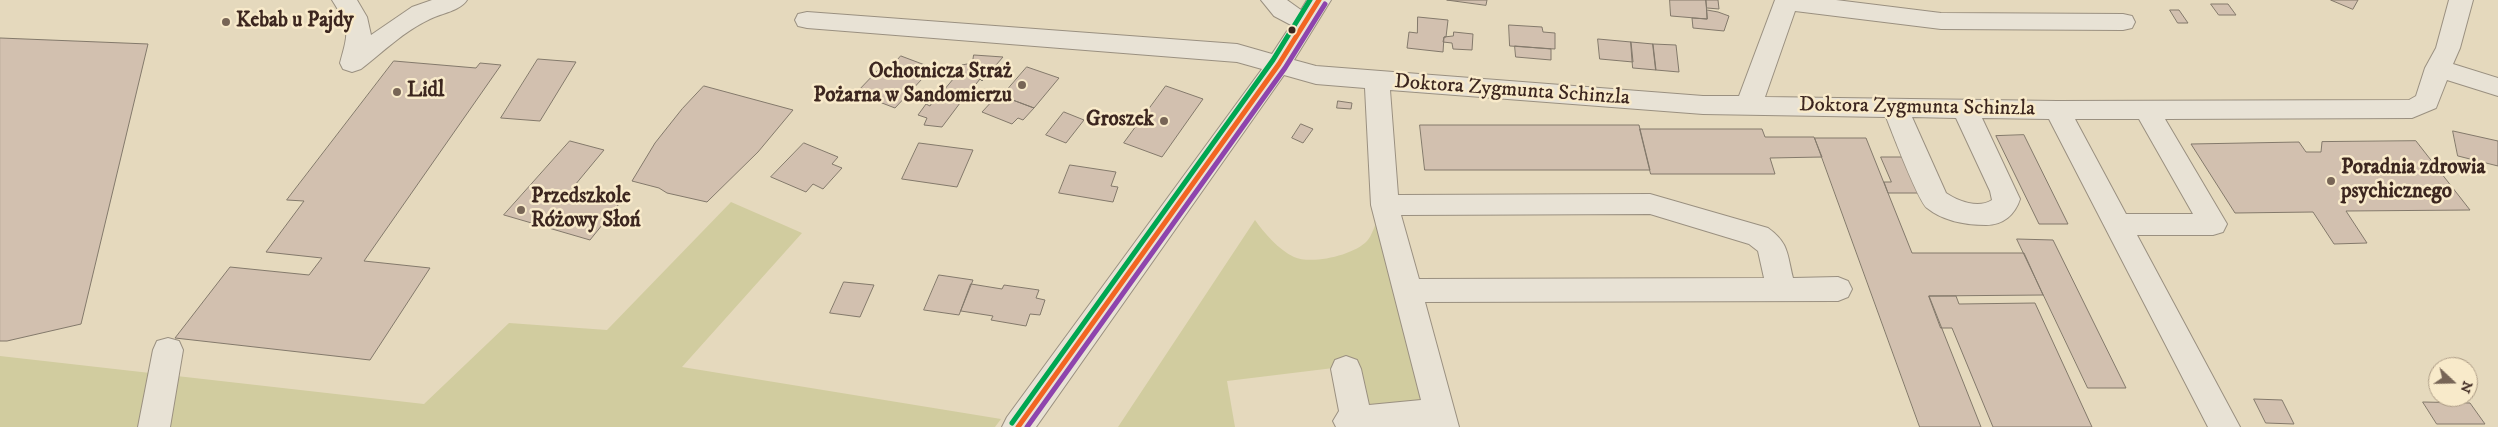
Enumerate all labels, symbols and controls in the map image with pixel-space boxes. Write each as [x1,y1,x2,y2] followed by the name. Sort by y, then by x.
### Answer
[236,9,353,35] place label: Kebab u Pajdy
[220,16,232,28] marker: Kebab u Pajdy
[1287,25,1297,35] unlabelled marker
[813,60,1012,110] place label: Ochotnicza Straż Pożarna w Sandomierzu
[1393,70,1631,112] street label: Doktora Zygmunta Schinzla
[407,79,444,105] place label: Lidl
[1016,79,1028,91] marker: Ochotnicza Straż Pożarna w Sandomierzu
[391,86,403,98] marker: Lidl
[1799,93,2035,123] street label: Doktora Zygmunta Schinzla
[1086,108,1154,134] place label: Groszek
[1158,115,1170,127] marker: Groszek
[2341,156,2485,206] place label: Poradnia zdrowia psychicznego
[2325,175,2337,187] marker: Poradnia zdrowia psychicznego
[531,185,641,235] place label: Przedszkole Różowy Słoń
[515,204,527,216] marker: Przedszkole Różowy Słoń
[2428,357,2478,407] north arrow
[2456,378,2477,396] text: N

